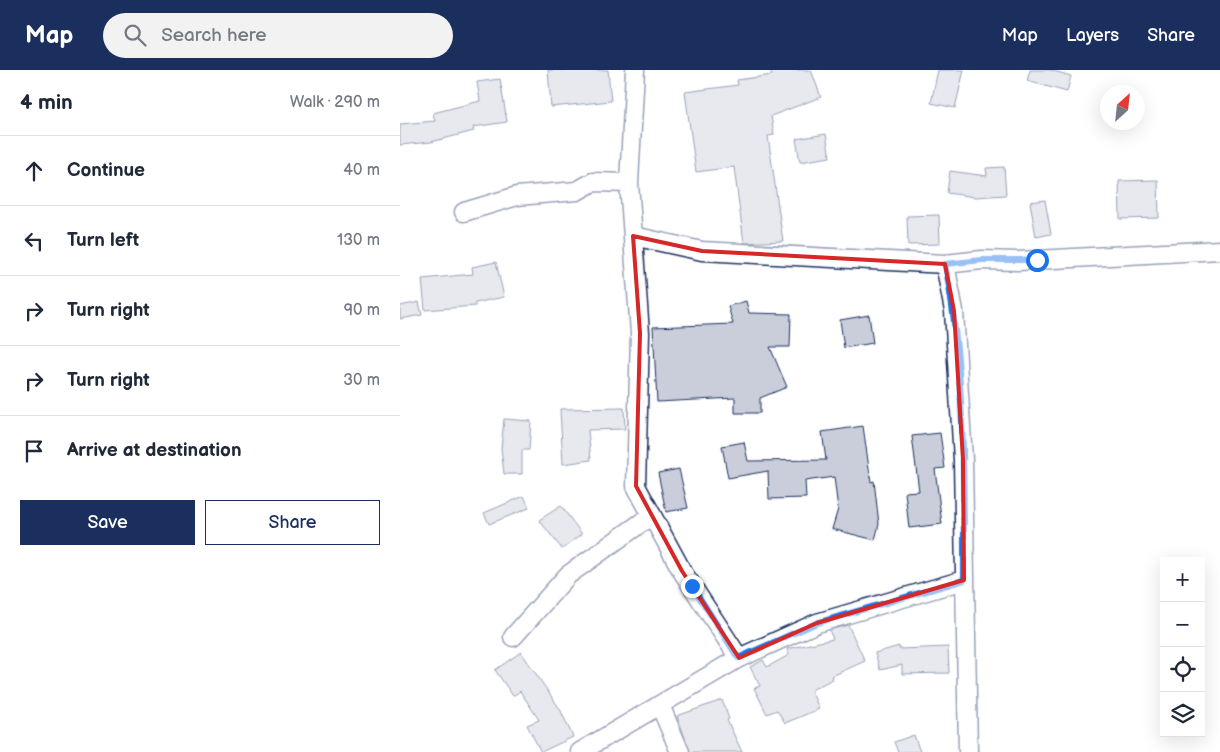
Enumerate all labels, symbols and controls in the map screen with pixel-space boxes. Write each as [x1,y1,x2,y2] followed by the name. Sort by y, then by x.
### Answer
[103,13,453,58] search box
[25,21,73,50] text: Map
[121,21,149,49] icon: search
[161,24,267,47] text: Search here
[1002,25,1038,46] text: Map
[1066,25,1119,46] text: Layers
[1147,25,1195,46] text: Share
[1100,85,1145,130] north arrow
[20,90,73,115] text: 4 min
[290,93,380,112] text: Walk · 290 m
[20,157,48,185] icon: ahead
[67,159,145,182] text: Continue
[343,161,380,180] text: 40 m
[20,227,48,255] icon: left
[67,229,139,252] text: Turn left
[337,231,380,250] text: 130 m
[1026,249,1049,272] route start
[20,297,48,325] icon: right
[67,299,150,322] text: Turn right
[344,301,380,320] text: 90 m
[20,367,48,395] icon: right
[67,369,150,392] text: Turn right
[343,371,380,390] text: 30 m
[20,437,48,465] icon: arrive
[67,439,242,462] text: Arrive at destination
[20,500,195,545] button: Save
[205,500,380,545] button: Share
[1160,557,1205,737] map controls
[1160,557,1205,602] button: +
[681,575,704,598] route end
[1160,602,1205,647] button: −
[1160,647,1205,692] button: locate
[1160,692,1205,737] button: layers

